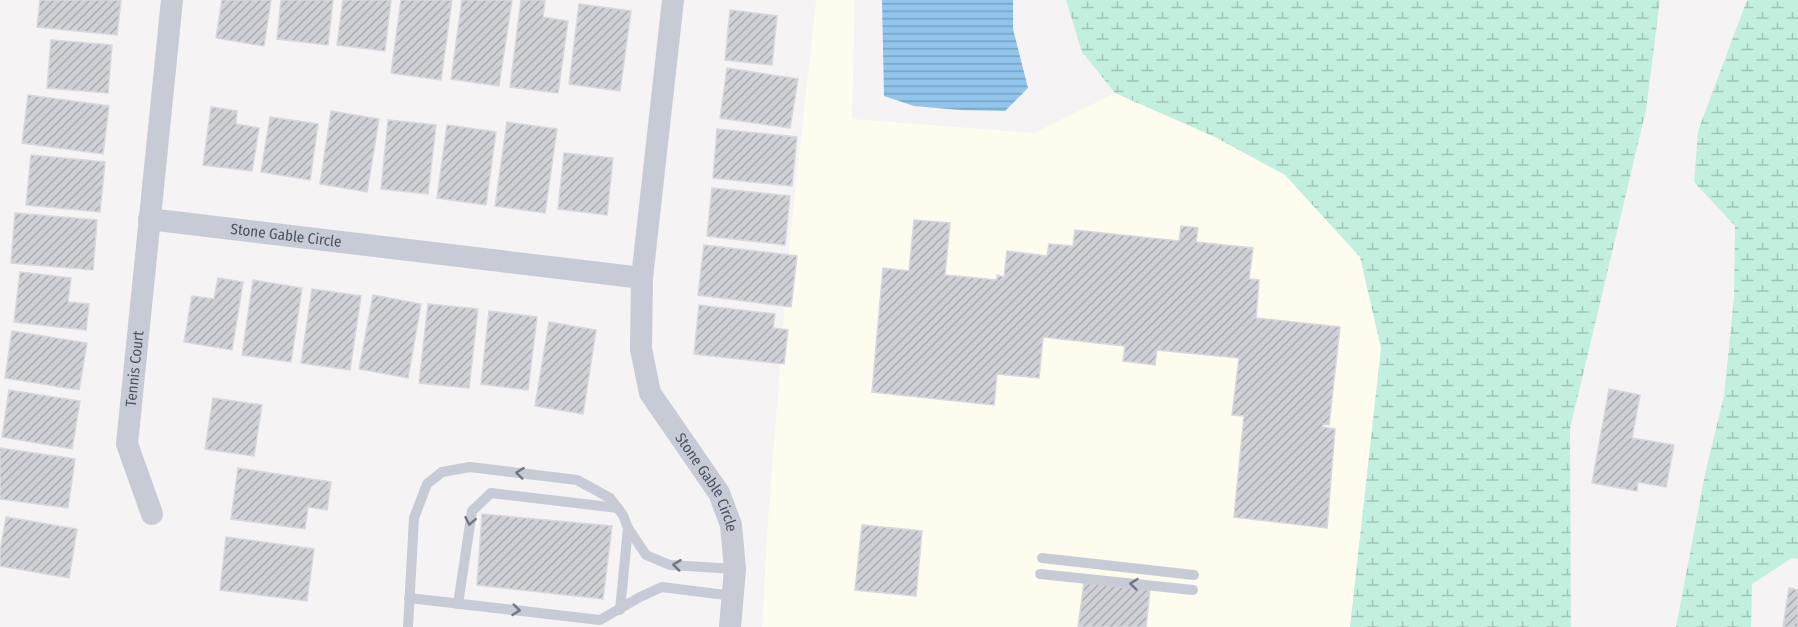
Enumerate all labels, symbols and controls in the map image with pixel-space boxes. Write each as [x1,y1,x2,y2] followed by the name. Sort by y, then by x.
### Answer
[230,220,343,251] street label: Stone Gable Circle
[122,330,147,408] street label: Tennis Court
[671,429,741,532] street label: Stone Gable Circle
[516,468,525,480] one-way arrow
[464,515,477,525] one-way arrow
[672,559,682,572] one-way arrow
[1130,578,1139,591] one-way arrow
[511,603,520,616] one-way arrow

